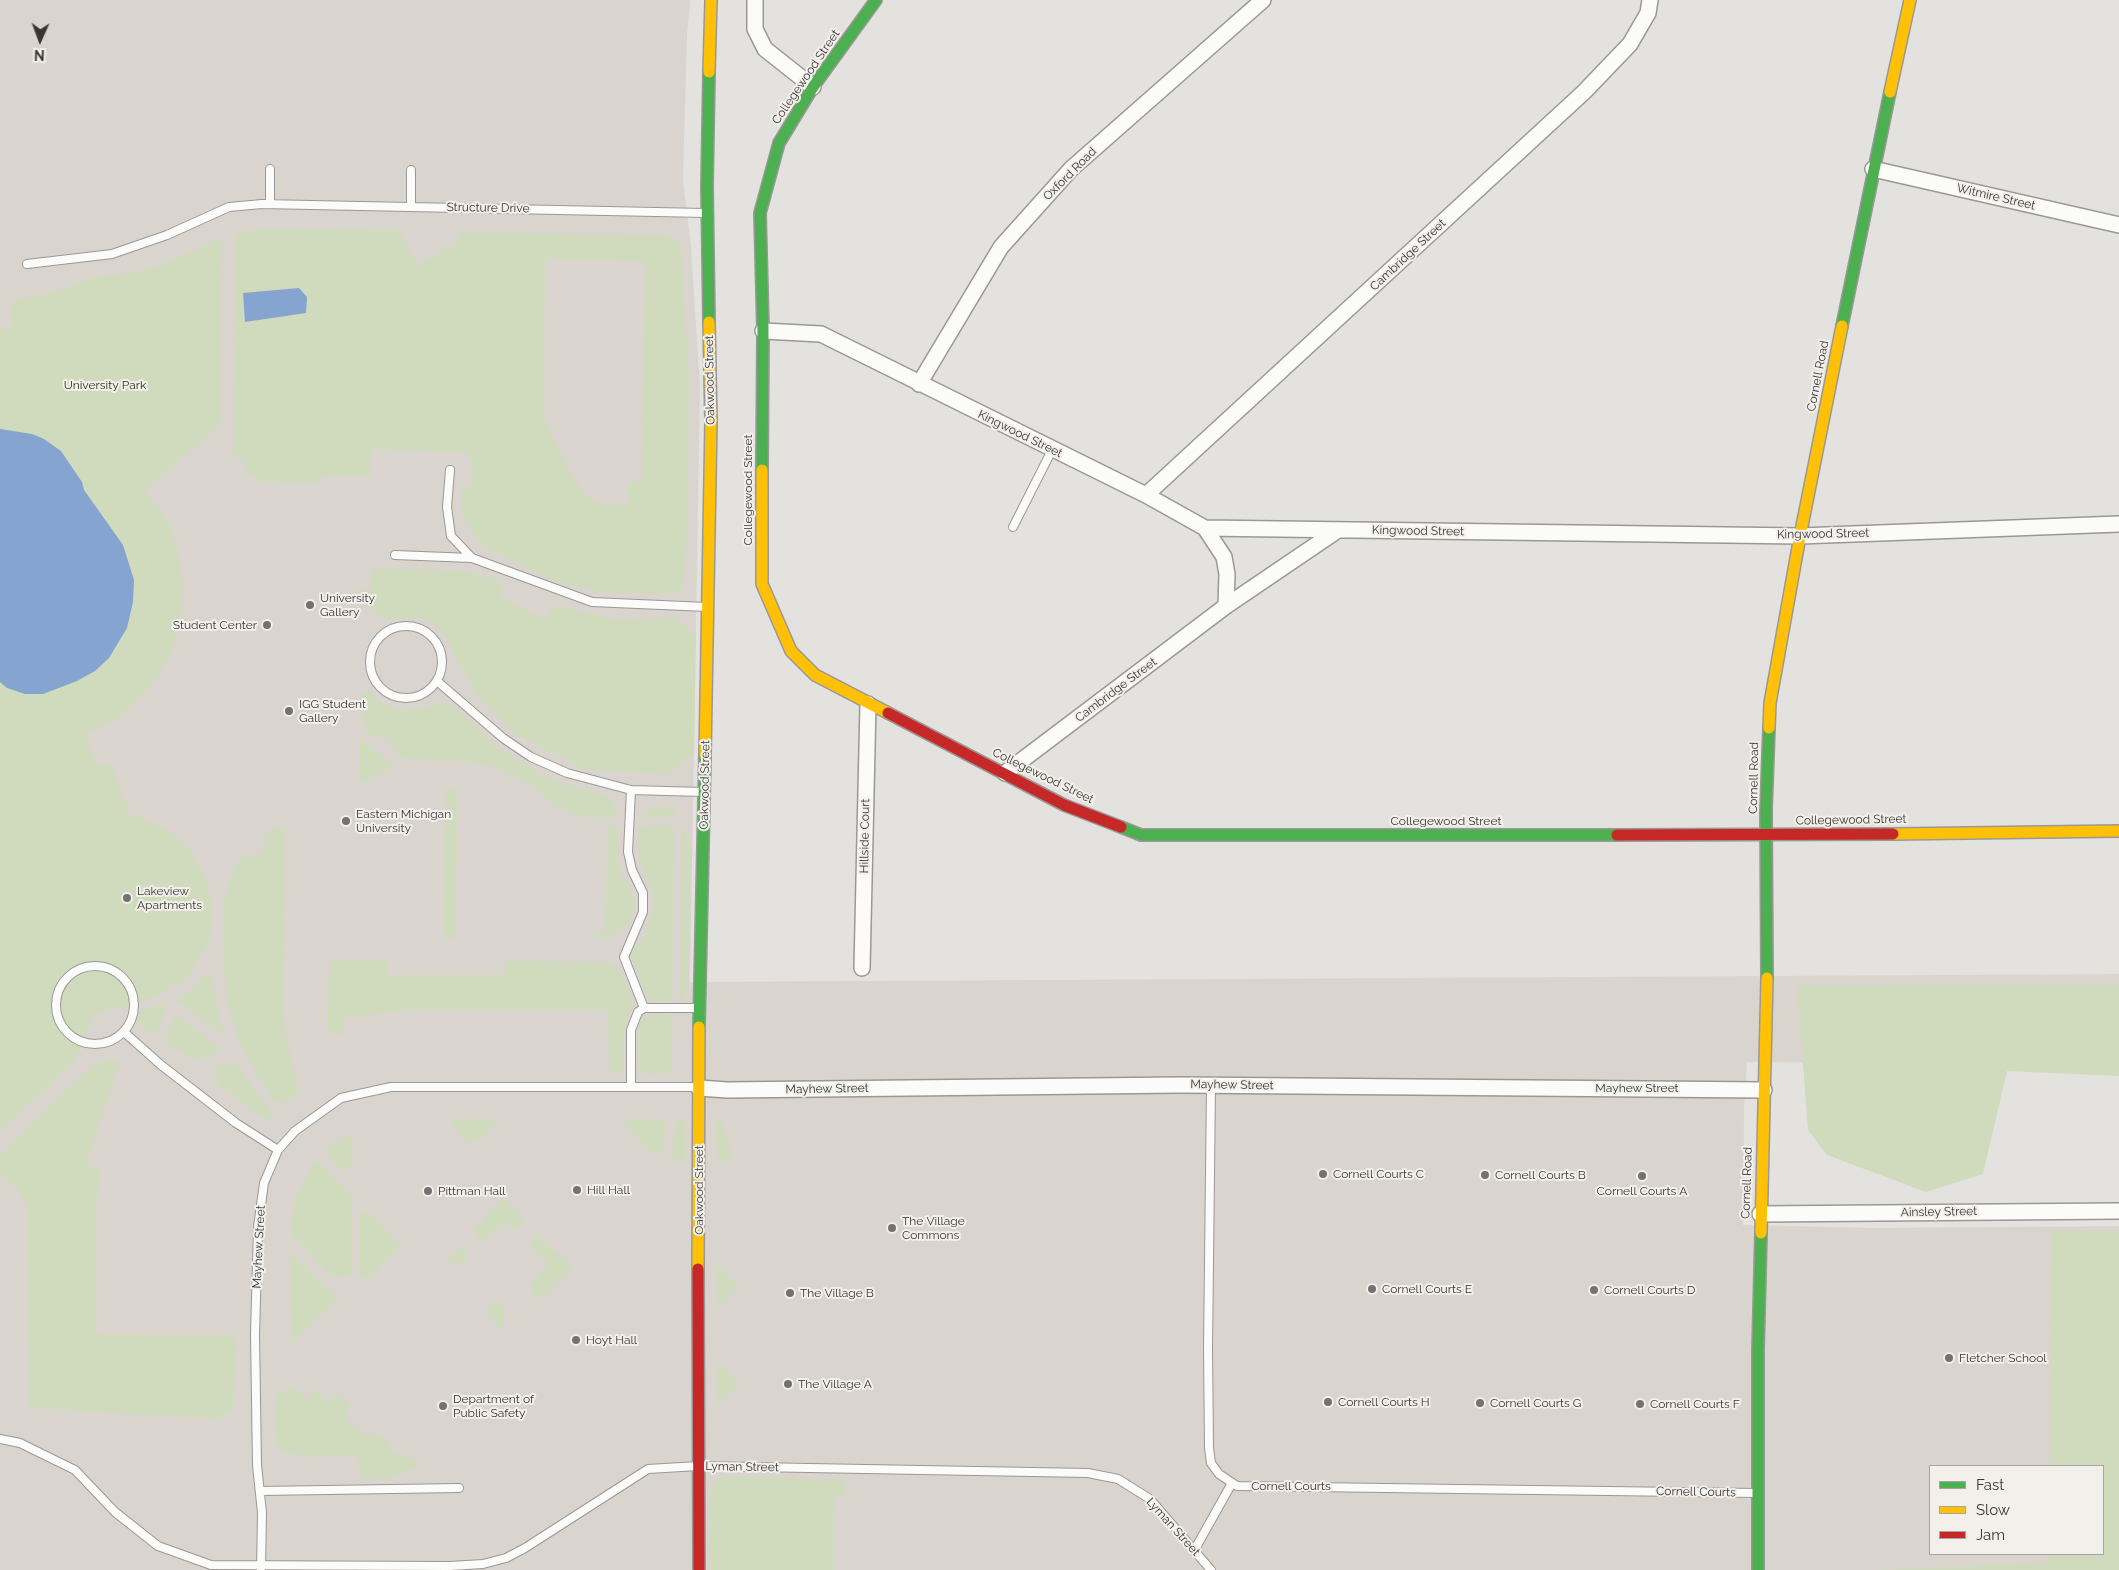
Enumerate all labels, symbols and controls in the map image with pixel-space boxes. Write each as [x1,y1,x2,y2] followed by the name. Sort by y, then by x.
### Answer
[15,15,65,65] north arrow
[769,27,843,127] street label: Collegewood Street
[34,47,45,63] text: N
[1040,144,1100,204] street label: Oxford Road
[1955,181,2037,213] street label: Witmire Street
[446,200,530,216] street label: Structure Drive
[1367,216,1449,294] street label: Cambridge Street
[702,335,718,425] street label: Oakwood Street
[1804,339,1832,413] street label: Cornell Road
[64,378,146,392] park label: University Park
[975,407,1065,461] street label: Kingwood Street
[741,435,755,545] street label: Collegewood Street
[1372,523,1464,539] street label: Kingwood Street
[1777,526,1869,542] street label: Kingwood Street
[320,591,375,619] place label: University Gallery
[304,599,316,611] marker: University Gallery
[173,618,257,632] place label: Student Center
[261,619,273,631] marker: Student Center
[1072,655,1160,725] street label: Cambridge Street
[299,697,366,725] place label: IGG Student Gallery
[283,705,295,717] marker: IGG Student Gallery
[697,740,713,830] street label: Oakwood Street
[1746,742,1762,814] street label: Cornell Road
[990,745,1096,807] street label: Collegewood Street
[857,799,873,873] street label: Hillside Court
[356,807,451,835] place label: Eastern Michigan University
[1795,812,1907,828] street label: Collegewood Street
[1391,814,1501,828] street label: Collegewood Street
[340,815,352,827] marker: Eastern Michigan University
[137,884,202,912] place label: Lakeview Apartments
[121,892,133,904] marker: Lakeview Apartments
[1190,1077,1274,1093] street label: Mayhew Street
[785,1081,869,1097] street label: Mayhew Street
[1595,1081,1679,1095] street label: Mayhew Street
[692,1145,706,1235] street label: Oakwood Street
[1739,1147,1755,1219] street label: Cornell Road
[1333,1167,1424,1181] place label: Cornell Courts C
[1317,1168,1329,1180] marker: Cornell Courts C
[1495,1168,1586,1182] place label: Cornell Courts B
[1479,1169,1491,1181] marker: Cornell Courts B
[1636,1170,1648,1182] marker: Cornell Courts A
[587,1183,630,1197] place label: Hill Hall
[438,1184,506,1198] place label: Pittman Hall
[571,1184,583,1196] marker: Hill Hall
[1597,1184,1687,1198] place label: Cornell Courts A
[422,1185,434,1197] marker: Pittman Hall
[1901,1204,1977,1220] street label: Ainsley Street
[250,1205,268,1289] street label: Mayhew Street
[902,1214,965,1242] place label: The Village Commons
[886,1222,898,1234] marker: The Village Commons
[1382,1282,1472,1296] place label: Cornell Courts E
[1366,1283,1378,1295] marker: Cornell Courts E
[1604,1283,1695,1297] place label: Cornell Courts D
[1588,1284,1600,1296] marker: Cornell Courts D
[800,1286,874,1300] place label: The Village B
[784,1287,796,1299] marker: The Village B
[586,1333,637,1347] place label: Hoyt Hall
[570,1334,582,1346] marker: Hoyt Hall
[1959,1351,2047,1365] place label: Fletcher School
[1943,1352,1955,1364] marker: Fletcher School
[798,1377,872,1391] place label: The Village A
[782,1378,794,1390] marker: The Village A
[453,1392,534,1420] place label: Department of Public Safety
[1338,1395,1430,1409] place label: Cornell Courts H
[1322,1396,1334,1408] marker: Cornell Courts H
[1490,1396,1581,1410] place label: Cornell Courts G
[1474,1397,1486,1409] marker: Cornell Courts G
[1650,1397,1740,1411] place label: Cornell Courts F
[1634,1398,1646,1410] marker: Cornell Courts F
[437,1400,449,1412] marker: Department of Public Safety
[705,1459,779,1475] street label: Lyman Street
[1929,1465,2104,1555] legend
[1976,1476,2004,1494] text: Fast
[1251,1479,1331,1493] street label: Cornell Courts
[1656,1484,1736,1500] street label: Cornell Courts
[1143,1495,1203,1559] street label: Lyman Street
[1976,1501,2010,1519] text: Slow
[1976,1526,2005,1544] text: Jam

